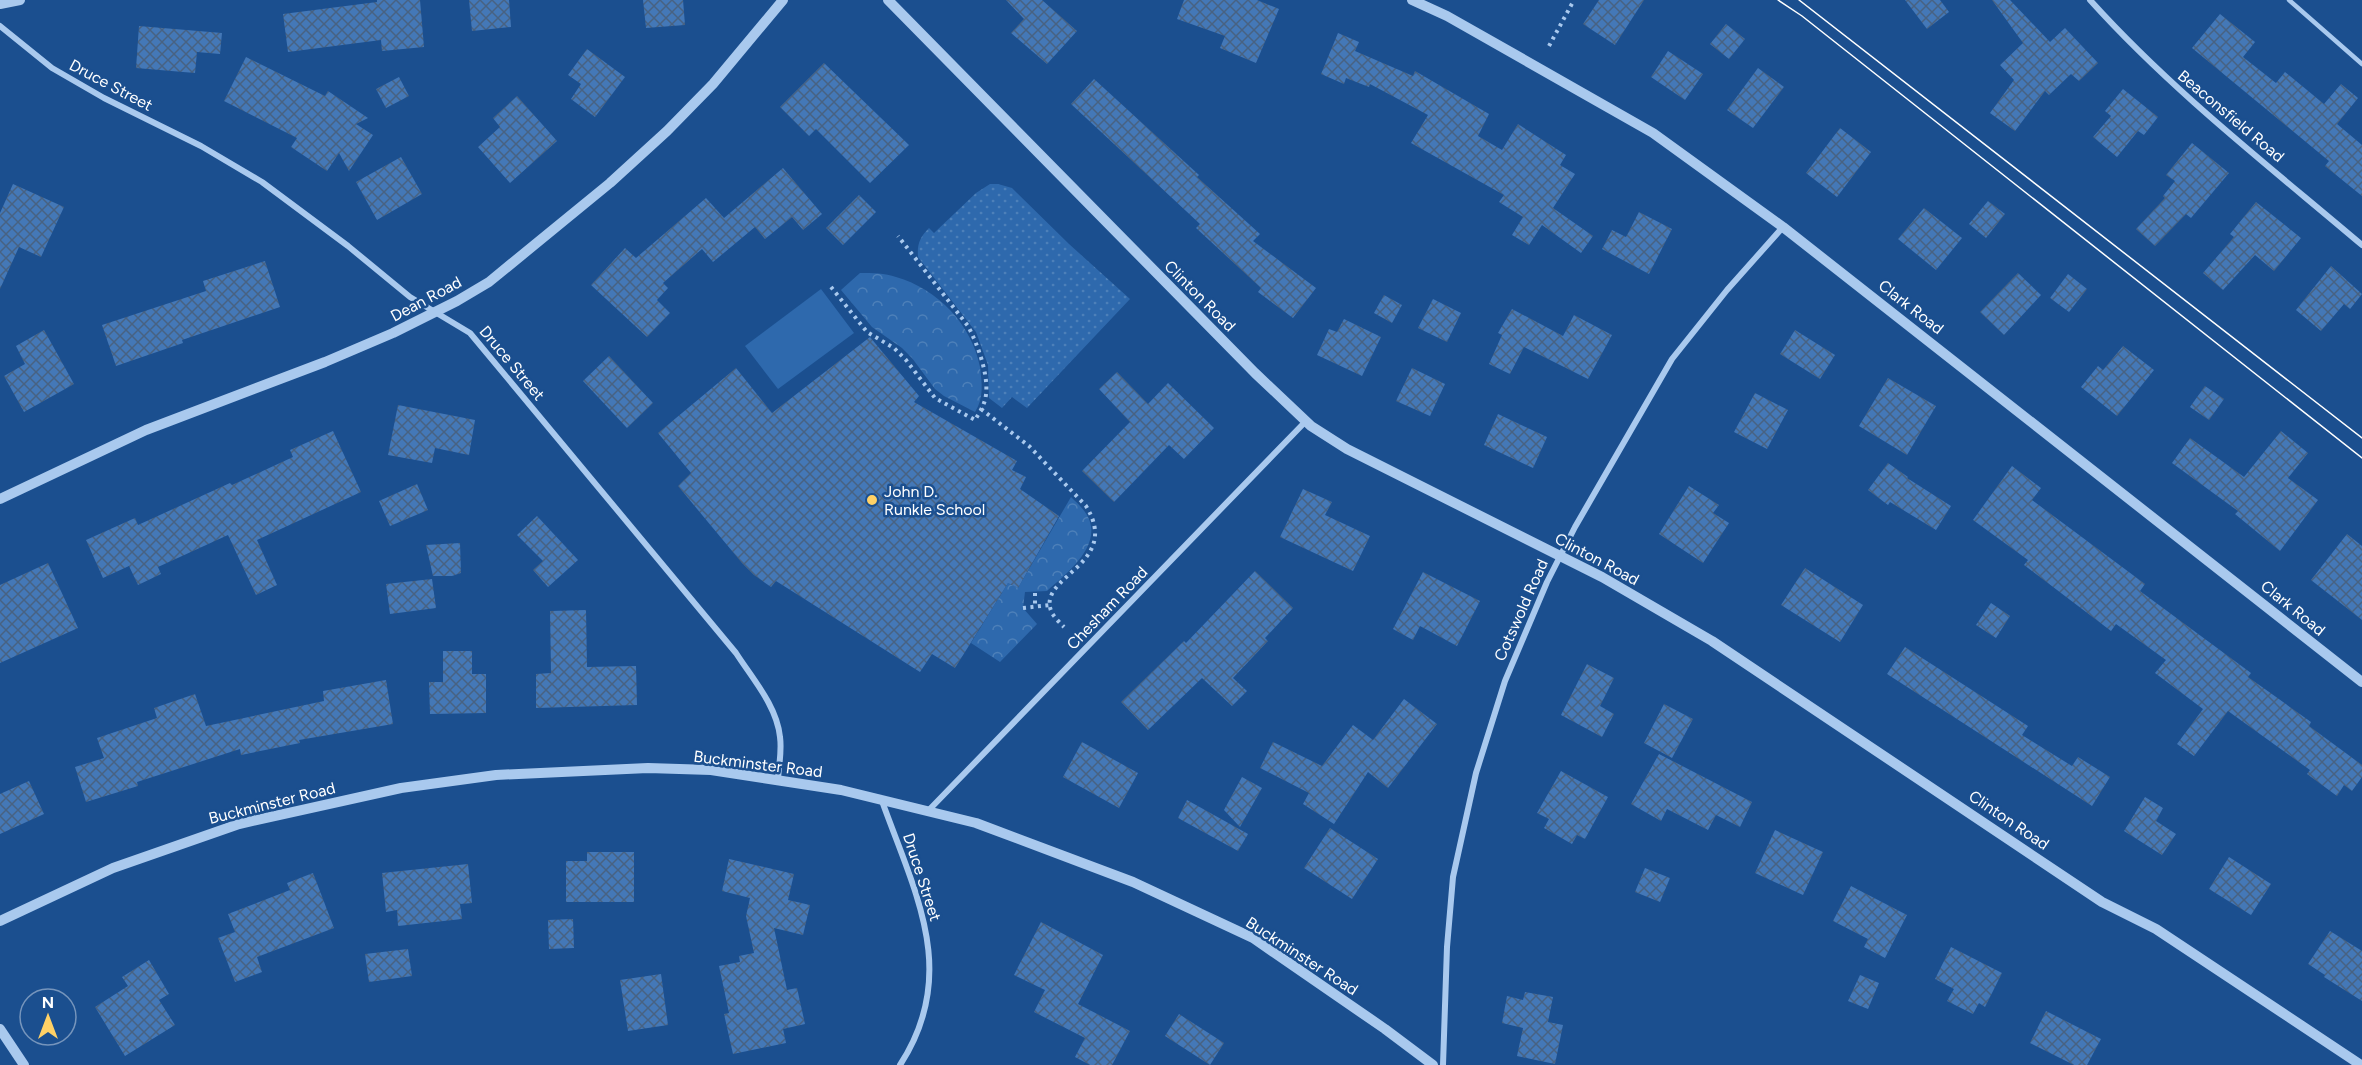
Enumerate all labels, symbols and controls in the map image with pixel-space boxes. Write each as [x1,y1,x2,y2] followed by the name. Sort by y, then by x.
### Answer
[66,55,156,115] street label: Druce Street
[2174,66,2288,166] street label: Beaconsfield Road
[1161,257,1239,335] street label: Clinton Road
[387,272,465,326] street label: Dean Road
[1875,276,1947,338] street label: Clark Road
[475,322,549,404] street label: Druce Street
[884,482,985,519] place label: John D. Runkle School
[865,493,879,507] marker: John D. Runkle School
[1552,529,1642,589] street label: Clinton Road
[1490,556,1552,664] street label: Cotswold Road
[1063,563,1151,653] street label: Chesham Road
[2257,576,2329,640] street label: Clark Road
[692,747,824,781] street label: Buckminster Road
[207,778,337,828] street label: Buckminster Road
[1965,786,2053,854] street label: Clinton Road
[899,831,945,923] street label: Druce Street
[1242,913,1362,999] street label: Buckminster Road
[18,987,78,1047] north arrow
[42,993,54,1012] text: N

